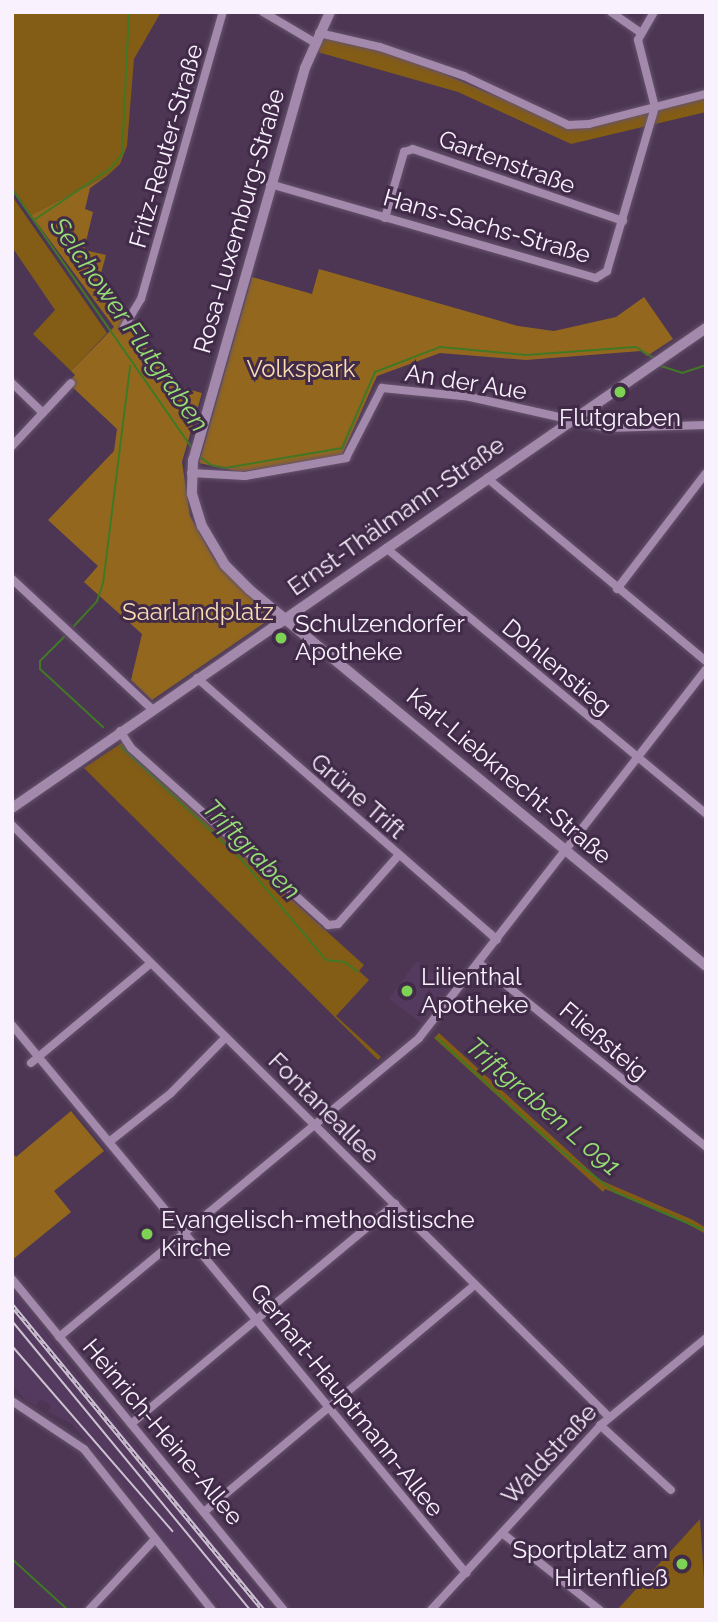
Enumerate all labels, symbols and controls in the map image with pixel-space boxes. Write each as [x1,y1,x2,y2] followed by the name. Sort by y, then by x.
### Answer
[123,41,209,251] street label: Fritz-Reuter-Straße
[187,86,291,356] street label: Rosa-Luxemburg-Straße
[435,124,579,200] street label: Gartenstraße
[380,183,594,269] street label: Hans-Sachs-Straße
[43,212,215,438] water label: Selchower Flutgraben
[247,355,355,383] park label: Volkspark
[402,358,530,406] street label: An der Aue
[612,384,628,400] marker: Flutgraben
[559,404,681,432] place label: Flutgraben
[282,430,510,602] street label: Ernst-Thälmann-Straße
[122,598,274,626] park label: Saarlandplatz
[295,610,465,666] place label: Schulzendorfer Apotheke
[496,613,618,721] street label: Dohlenstieg
[273,630,289,646] marker: Schulzendorfer Apotheke
[401,682,617,870] street label: Karl-Liebknecht-Straße
[305,747,411,845] street label: Grüne Trift
[195,793,307,907] water label: Triftgraben
[421,963,528,1019] place label: Lilienthal Apotheke
[399,983,415,999] marker: Lilienthal Apotheke
[554,996,654,1086] street label: Fließsteig
[459,1031,627,1183] water label: Triftgraben L 091
[263,1047,385,1169] street label: Fontaneallee
[161,1206,474,1262] place label: Evangelisch-methodistische Kirche
[139,1226,155,1242] marker: Evangelisch-methodistische Kirche
[244,1278,450,1522] street label: Gerhart-Hauptmann-Allee
[77,1333,249,1531] street label: Heinrich-Heine-Allee
[495,1398,603,1510] street label: Waldstraße
[512,1536,668,1592] place label: Sportplatz am Hirtenfließ
[674,1556,690,1572] marker: Sportplatz am Hirtenfließ

